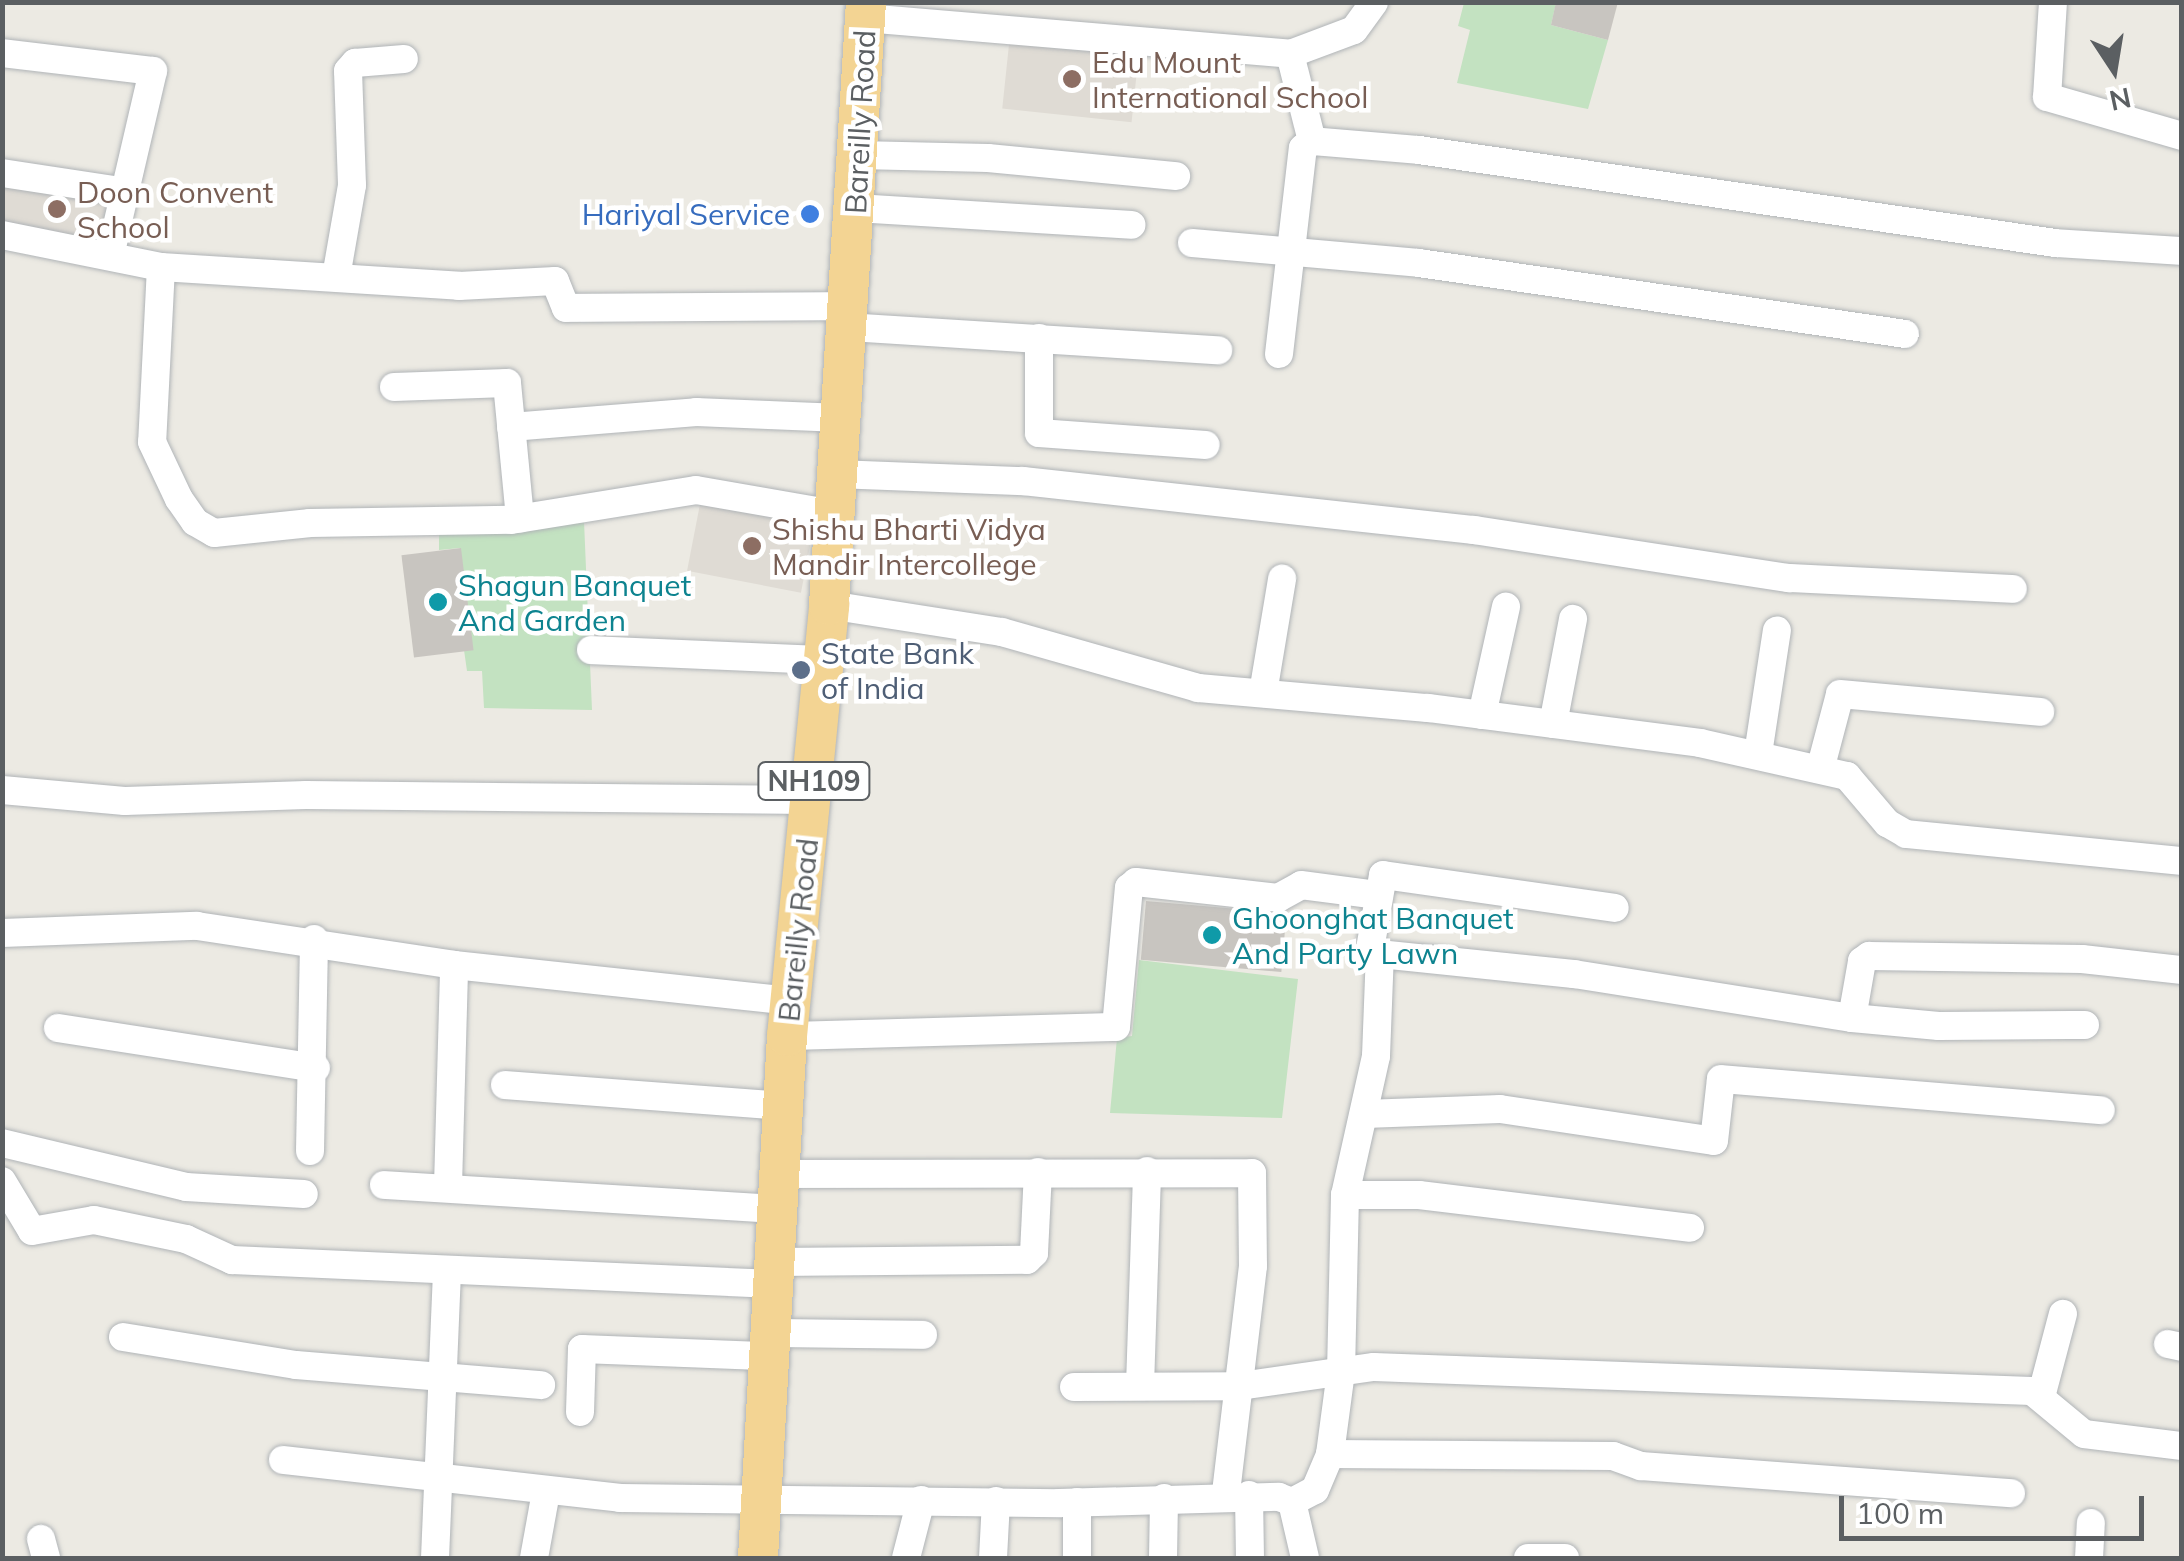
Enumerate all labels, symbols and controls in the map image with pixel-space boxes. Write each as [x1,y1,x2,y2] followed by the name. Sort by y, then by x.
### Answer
[2064,20,2164,120] north arrow
[837,29,883,215] street label: Bareilly Road
[1092,44,1368,114] place label: Edu Mount International School
[1061,68,1083,90] marker: Edu Mount International School
[2106,81,2134,119] text: N
[77,174,273,244] place label: Doon Convent School
[582,196,790,232] place label: Hariyal Service
[46,198,68,220] marker: Doon Convent School
[799,203,821,225] marker: Hariyal Service
[772,511,1046,582] place label: Shishu Bharti Vidya Mandir Intercollege
[741,535,763,557] marker: Shishu Bharti Vidya Mandir Intercollege
[458,567,691,638] place label: Shagun Banquet And Garden
[427,591,449,613] marker: Shagun Banquet And Garden
[821,635,974,706] place label: State Bank of India
[790,659,812,681] marker: State Bank of India
[756,758,872,804] road number: NH109
[770,837,826,1023] street label: Bareilly Road
[1232,900,1513,970] place label: Ghoonghat Banquet And Party Lawn
[1201,924,1223,946] marker: Ghoonghat Banquet And Party Lawn
[1844,1476,2149,1538] scale bar
[1856,1494,1944,1532] text: 100 m

